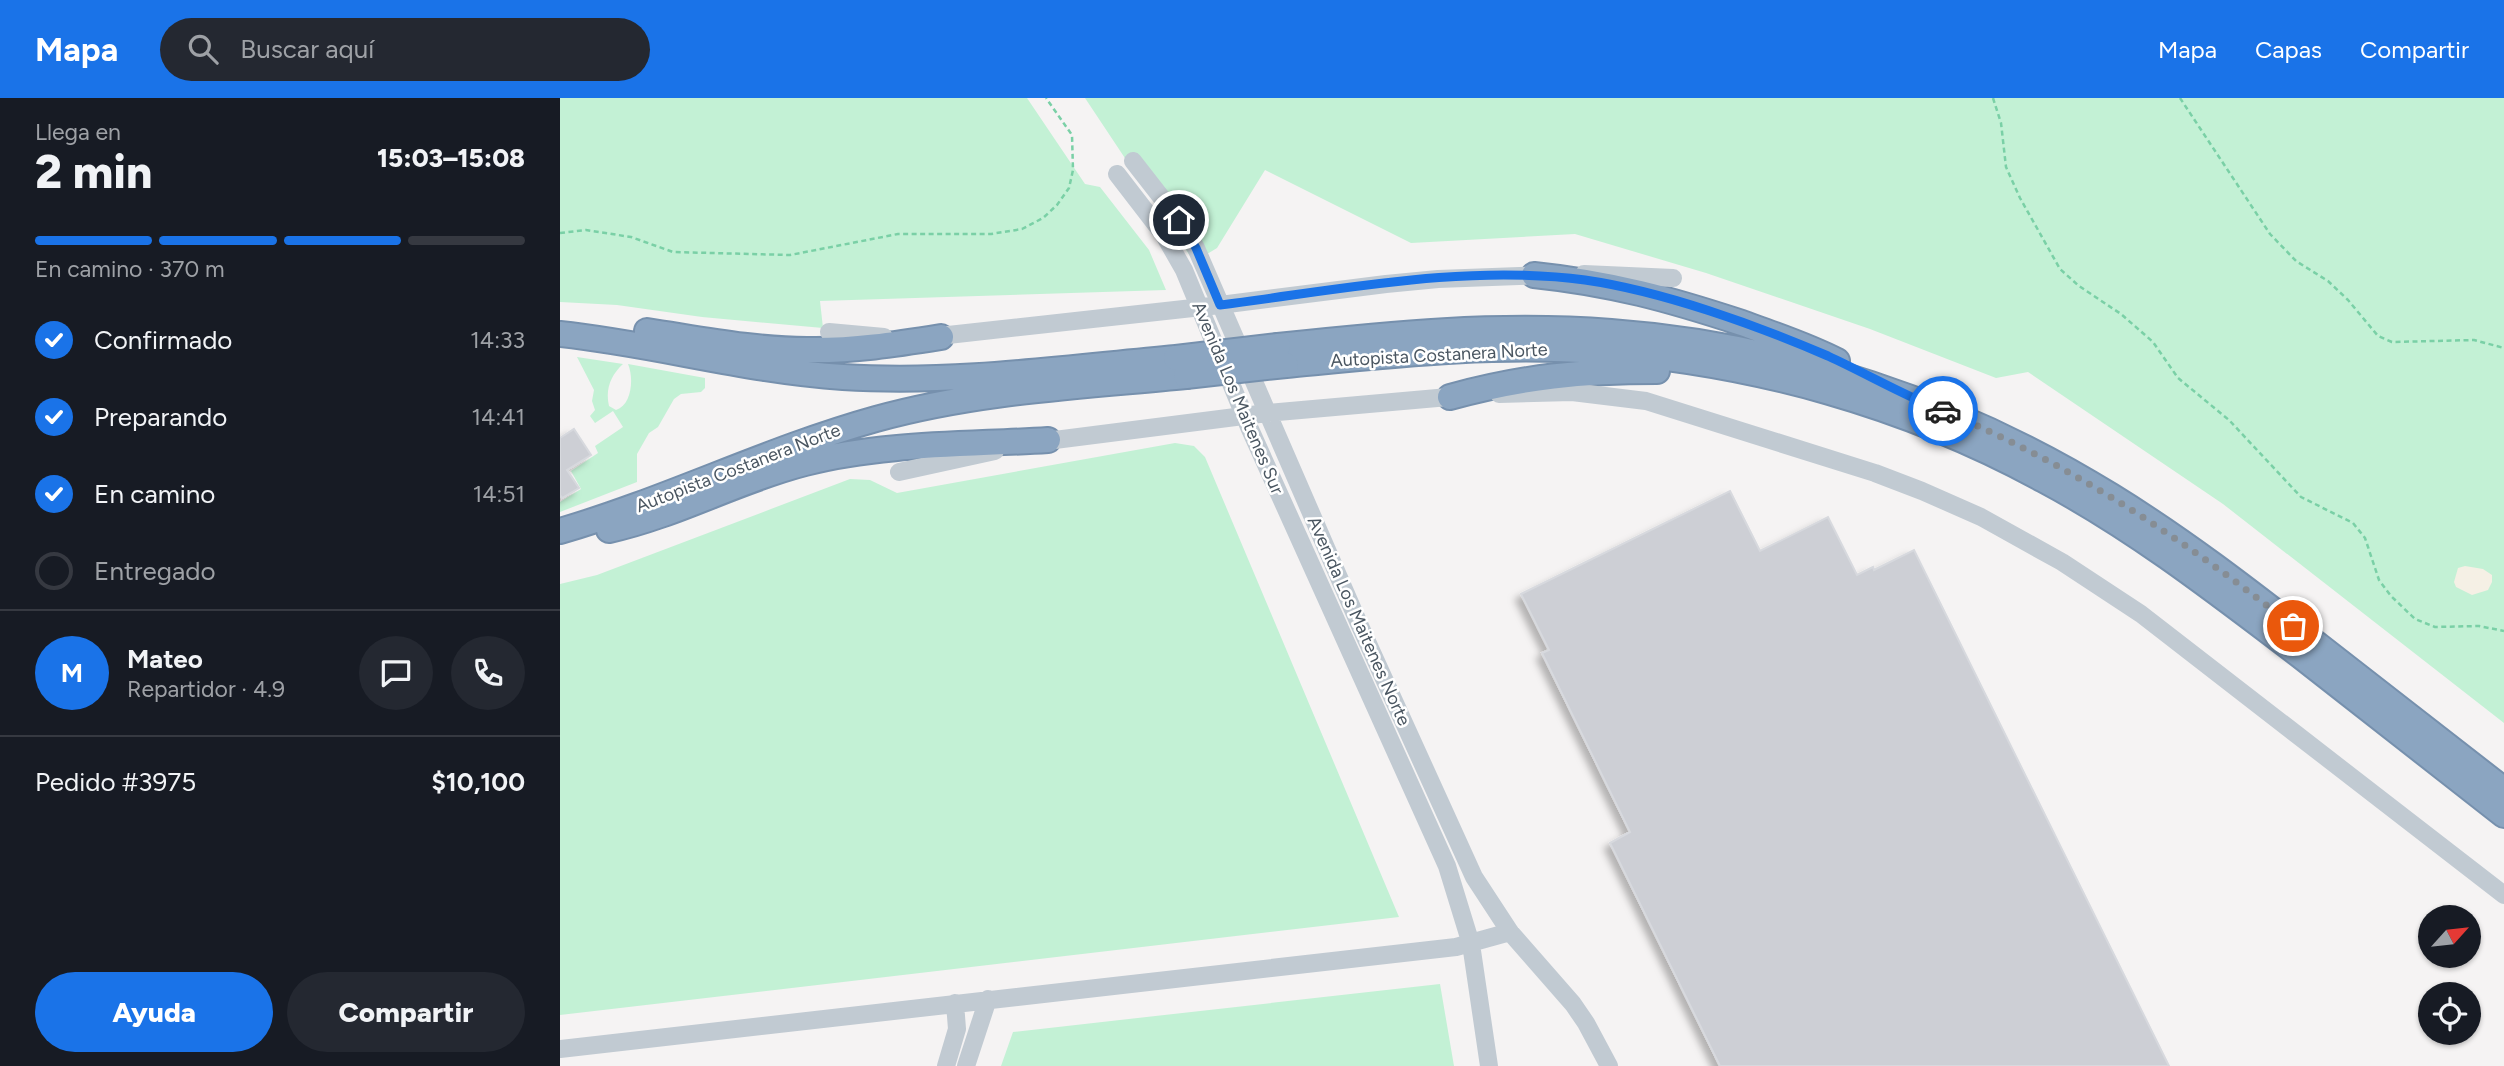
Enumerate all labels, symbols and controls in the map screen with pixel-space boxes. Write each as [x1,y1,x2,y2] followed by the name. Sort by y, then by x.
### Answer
[160,18,650,81] search box
[35,30,118,69] text: Mapa
[184,30,222,68] icon: search
[240,33,374,65] text: Buscar aquí
[2158,35,2217,64] text: Mapa
[2255,35,2322,64] text: Capas
[2360,35,2469,64] text: Compartir
[35,118,121,146] text: Llega en
[377,142,525,174] text: 15:03–15:08
[35,144,152,200] text: 2 min
[1149,190,1209,250] pin
[1160,201,1198,239] icon: home
[35,255,224,283] text: En camino · 370 m
[1187,298,1289,498] street label: Avenida Los Maitenes Sur
[35,321,73,359] icon: check
[94,324,232,356] text: Confirmado
[470,326,525,354] text: 14:33
[1330,338,1548,372] street label: Autopista Costanera Norte
[1908,376,1978,446] courier
[1924,392,1962,430] icon: car
[35,398,73,436] icon: check
[94,401,227,433] text: Preparando
[472,403,525,431] text: 14:41
[633,419,844,517] street label: Autopista Costanera Norte
[35,475,73,513] icon: check
[94,478,215,510] text: En camino
[473,480,525,508] text: 14:51
[1303,513,1415,729] street label: Avenida Los Maitenes Norte
[94,555,216,587] text: Entregado
[2263,596,2323,656] pin
[2274,607,2312,645] icon: bag
[359,636,433,710] button: chat
[451,636,525,710] button: phone
[127,643,203,675] text: Mateo
[61,657,83,689] text: M
[127,675,285,703] text: Repartidor · 4.9
[35,766,196,798] text: Pedido #3975
[431,766,525,798] text: $10,100
[2418,905,2482,968] north arrow
[2418,905,2481,1045] map controls
[35,972,273,1052] button: Ayuda
[287,972,525,1052] button: Compartir
[2418,982,2481,1045] button: locate

